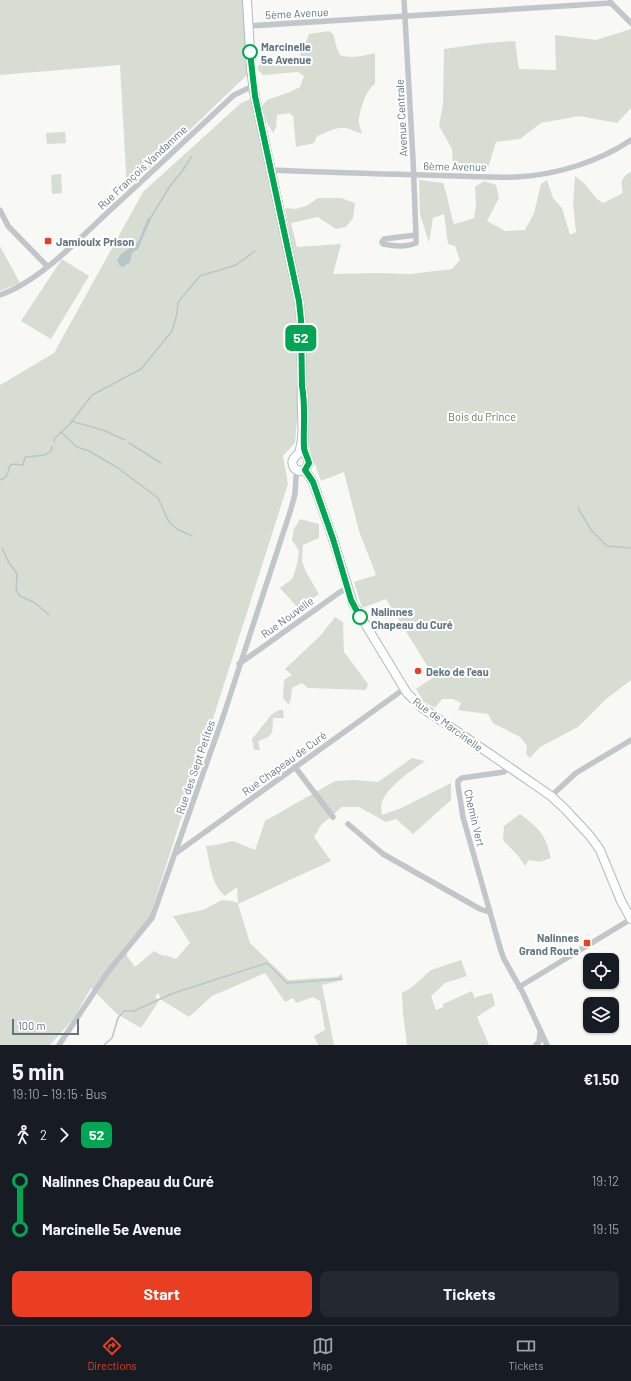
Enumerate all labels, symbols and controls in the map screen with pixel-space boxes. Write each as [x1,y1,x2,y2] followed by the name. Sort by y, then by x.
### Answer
[265,5,329,21] street label: 5ème Avenue
[261,40,311,66] place label: Marcinelle 5e Avenue
[242,44,258,60] marker: Marcinelle 5e Avenue
[392,79,410,157] street label: Avenue Centrale
[95,122,189,212] street label: Rue François Vandamme
[423,159,487,173] street label: 6ème Avenue
[56,235,134,248] place label: Jamioulx Prison
[43,236,53,246] marker: Jamioulx Prison
[283,325,319,351] line badge: 52
[293,329,309,346] text: 52
[448,410,516,423] park label: Bois du Prince
[258,593,316,640] street label: Rue Nouvelle
[371,605,453,631] place label: Nalinnes Chapeau du Curé
[352,609,368,625] marker: Nalinnes Chapeau du Curé
[426,665,489,678] place label: Deko de l'eau
[413,666,423,676] marker: Deko de l'eau
[410,694,486,754] street label: Rue de Marcinelle
[173,718,217,816] street label: Rue des Sept Petites
[239,728,329,798] street label: Rue Chapeau de Curé
[462,788,488,848] street label: Chemin Vert
[519,931,579,957] place label: Nalinnes Grand Route
[582,938,592,948] marker: Nalinnes Grand Route
[583,953,619,1033] map controls
[583,953,619,989] button: locate
[583,997,619,1033] button: layers
[12,1017,79,1036] scale bar
[18,1019,46,1032] text: 100 m
[12,1058,64,1084] text: 5 min
[583,1070,619,1088] text: €1.50
[12,1086,107,1102] text: 19:10 – 19:15 · Bus
[12,1124,34,1146] icon: walk
[53,1124,75,1146] icon: forward
[89,1126,104,1143] text: 52
[40,1127,47,1143] text: 2
[42,1172,214,1190] text: Nalinnes Chapeau du Curé
[592,1173,619,1189] text: 19:12
[42,1220,182,1238] text: Marcinelle 5e Avenue
[592,1221,619,1237] text: 19:15
[12,1271,312,1317] button: Start
[320,1271,619,1317] button: Tickets
[87,1335,137,1372] tab: Directions
[312,1335,334,1372] tab: Map
[509,1335,544,1372] tab: Tickets

